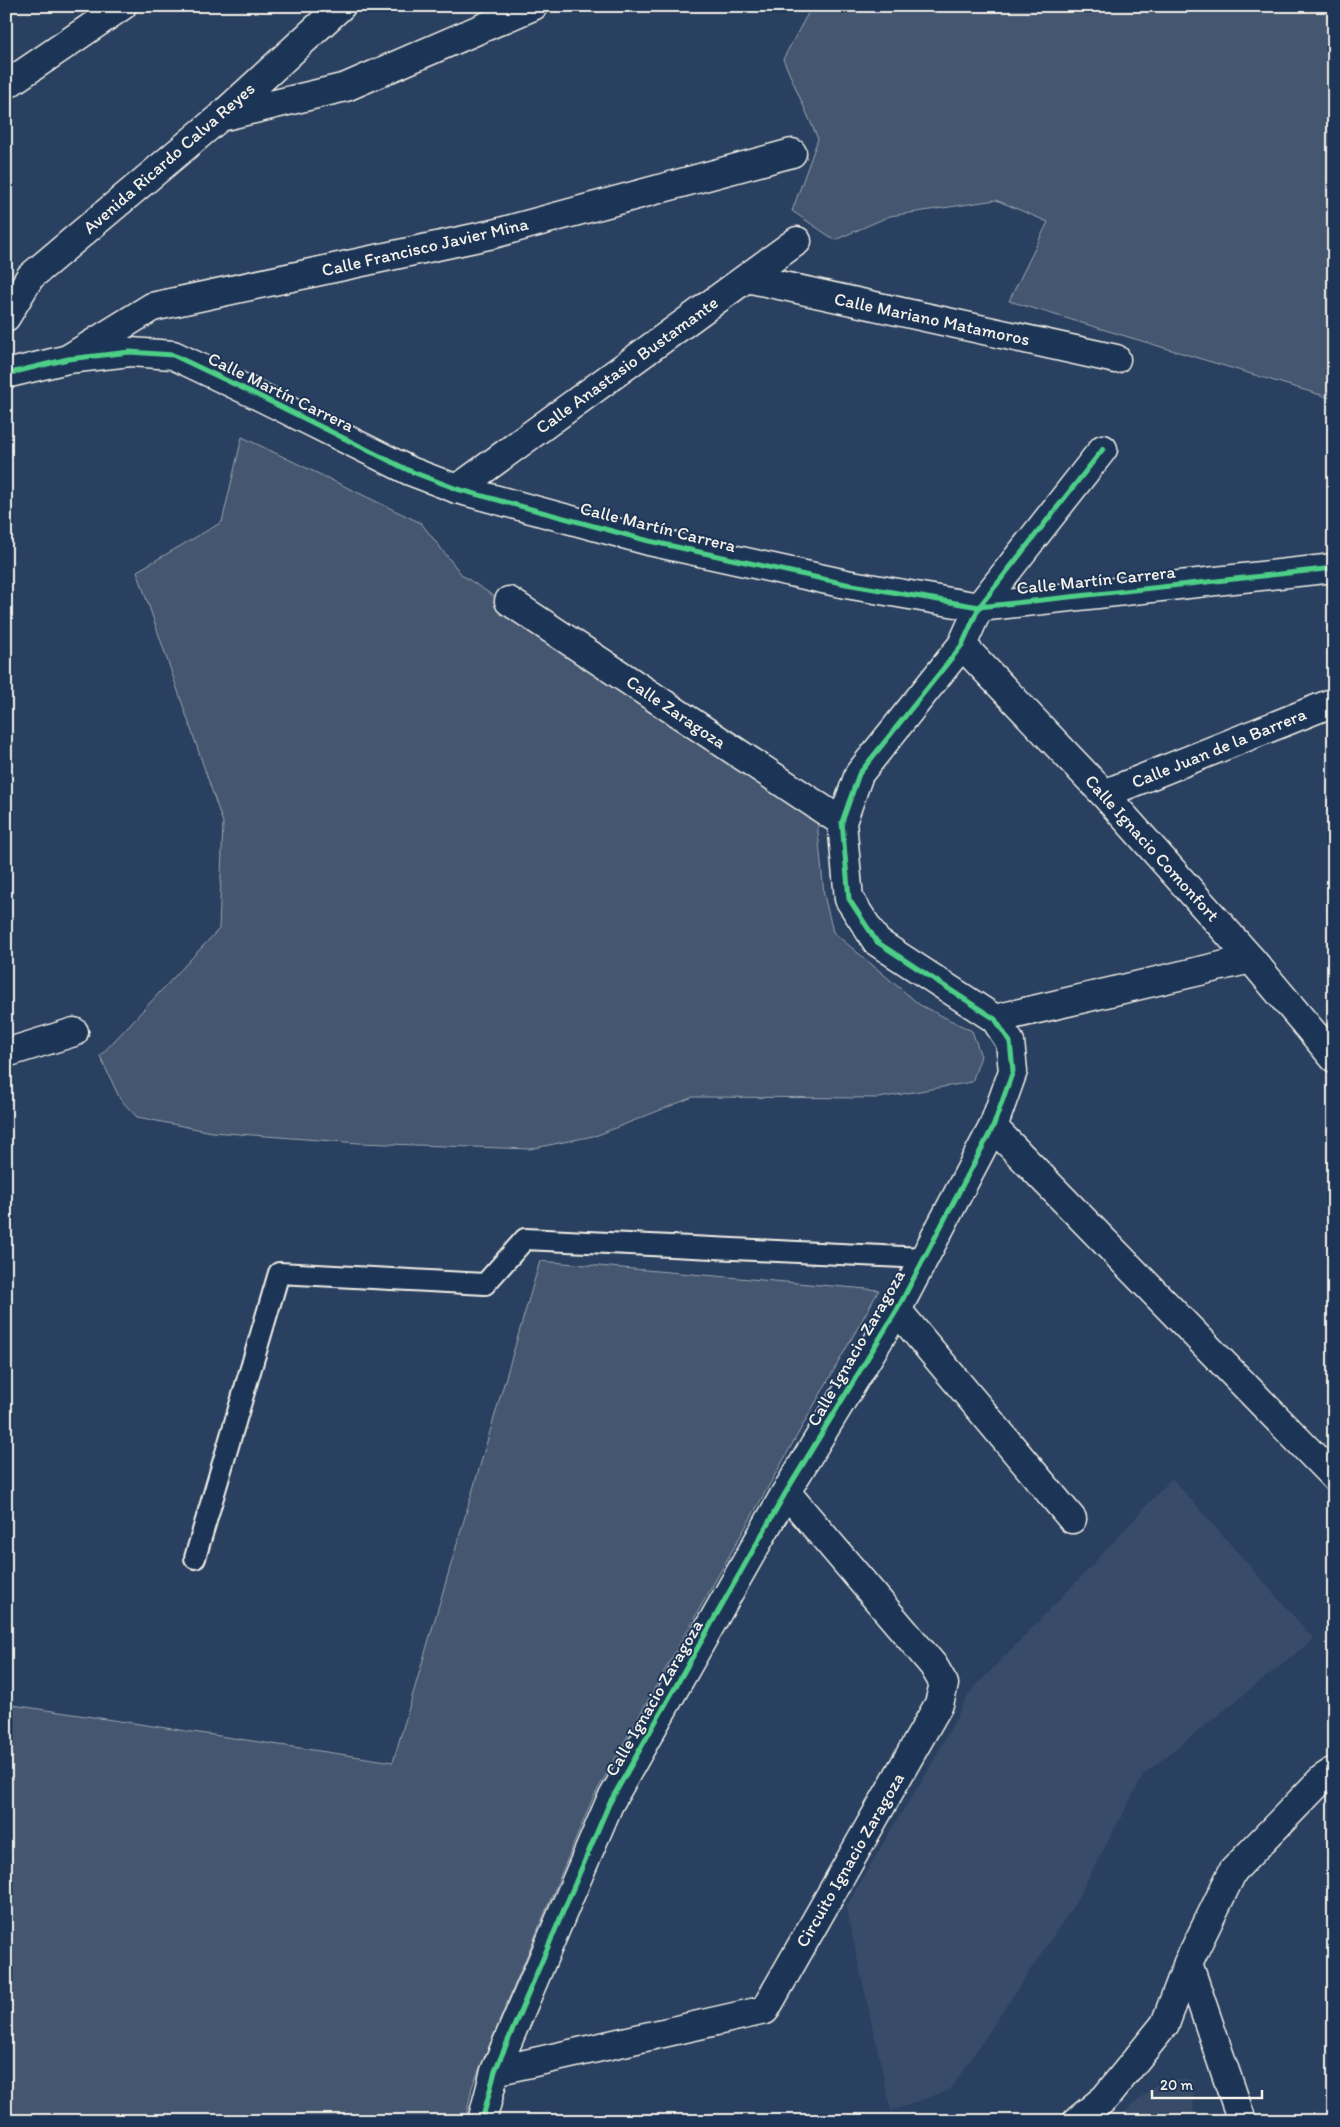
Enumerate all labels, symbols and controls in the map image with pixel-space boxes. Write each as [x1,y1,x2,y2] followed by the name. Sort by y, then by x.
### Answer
[79,77,259,239] street label: Avenida Ricardo Calva Reyes
[320,212,531,281] street label: Calle Francisco Javier Mina
[832,288,1032,350] street label: Calle Mariano Matamoros
[532,291,722,439] street label: Calle Anastasio Bustamante
[204,347,358,437] street label: Calle Martín Carrera
[578,497,739,557] street label: Calle Martín Carrera
[1015,561,1177,599] street label: Calle Martín Carrera
[622,671,731,754] street label: Calle Zaragoza
[1128,703,1310,793] street label: Calle Juan de la Barrera
[1080,770,1224,926] street label: Calle Ignacio Comonfort
[802,1265,910,1430] street label: Calle Ignacio Zaragoza
[600,1615,708,1780] street label: Calle Ignacio Zaragoza
[791,1769,909,1951] street label: Circuito Ignacio Zaragoza
[1152,2067,1262,2099] scale bar
[1160,2076,1194,2094] text: 20 m

